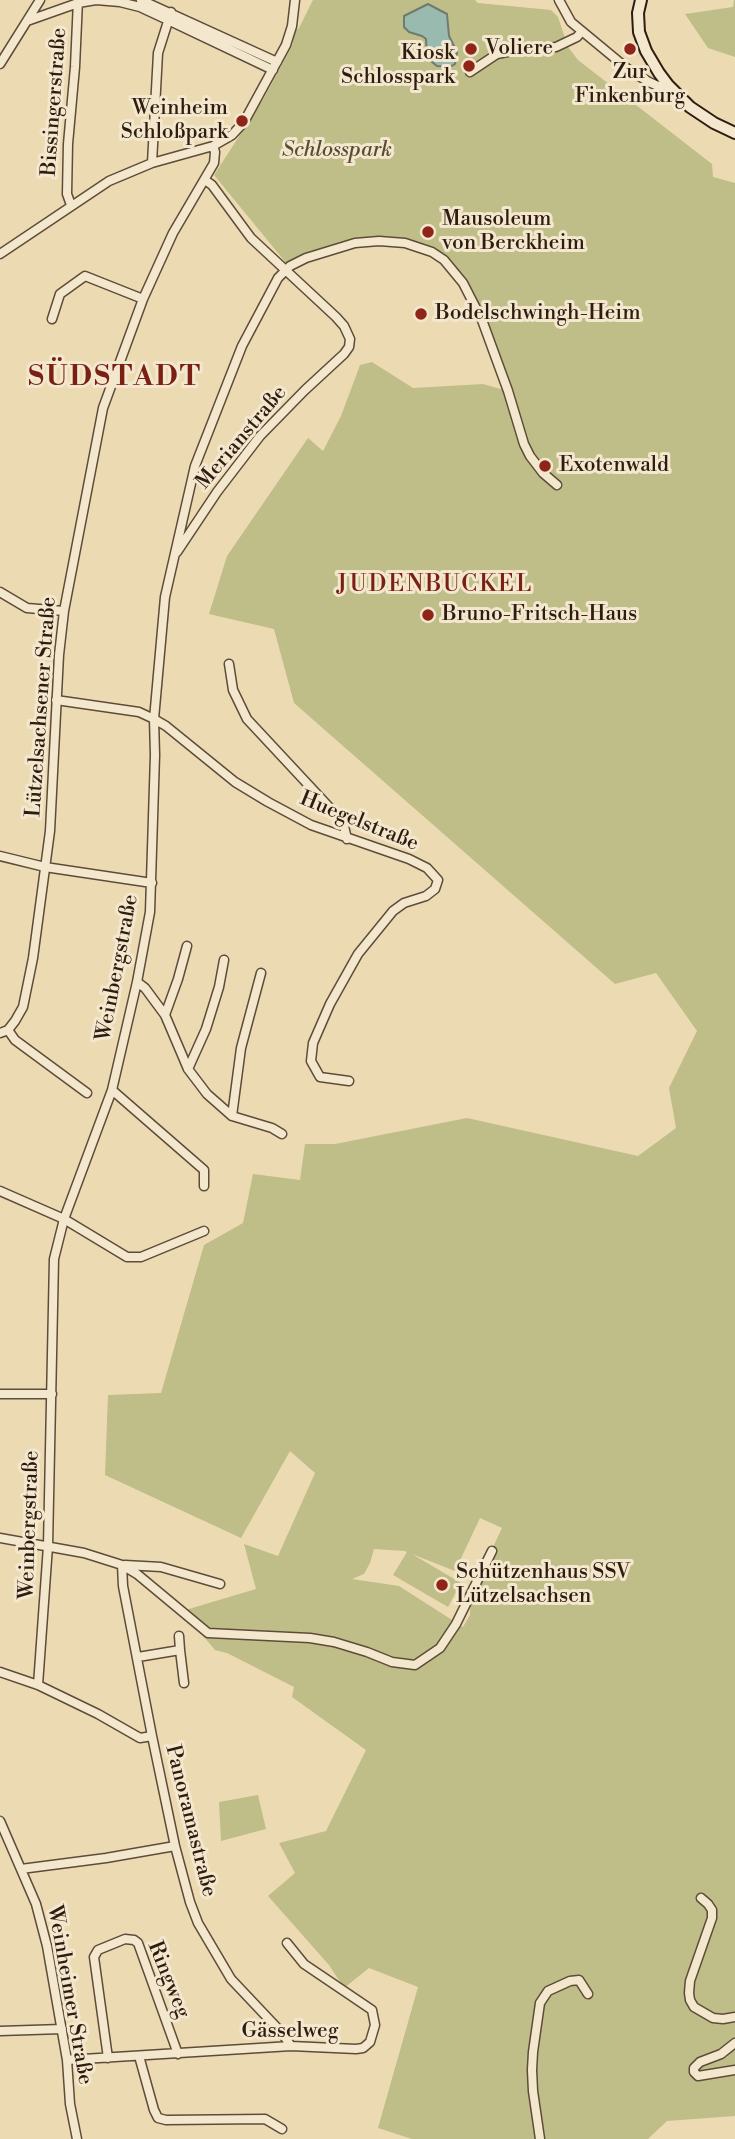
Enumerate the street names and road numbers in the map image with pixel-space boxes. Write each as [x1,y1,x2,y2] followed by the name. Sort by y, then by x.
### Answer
[37,27,73,177] street label: Bissingerstraße
[191,381,293,495] street label: Merianstraße
[22,596,62,818] street label: Lützelsachsener Straße
[296,787,422,857] street label: Huegelstraße
[91,893,145,1043] street label: Weinbergstraße
[15,1450,45,1600] street label: Weinbergstraße
[159,1742,221,1900] street label: Panoramastraße
[41,1903,97,2087] street label: Weinheimer Straße
[141,1938,195,2022] street label: Ringweg
[241,2019,339,2045] street label: Gässelweg

